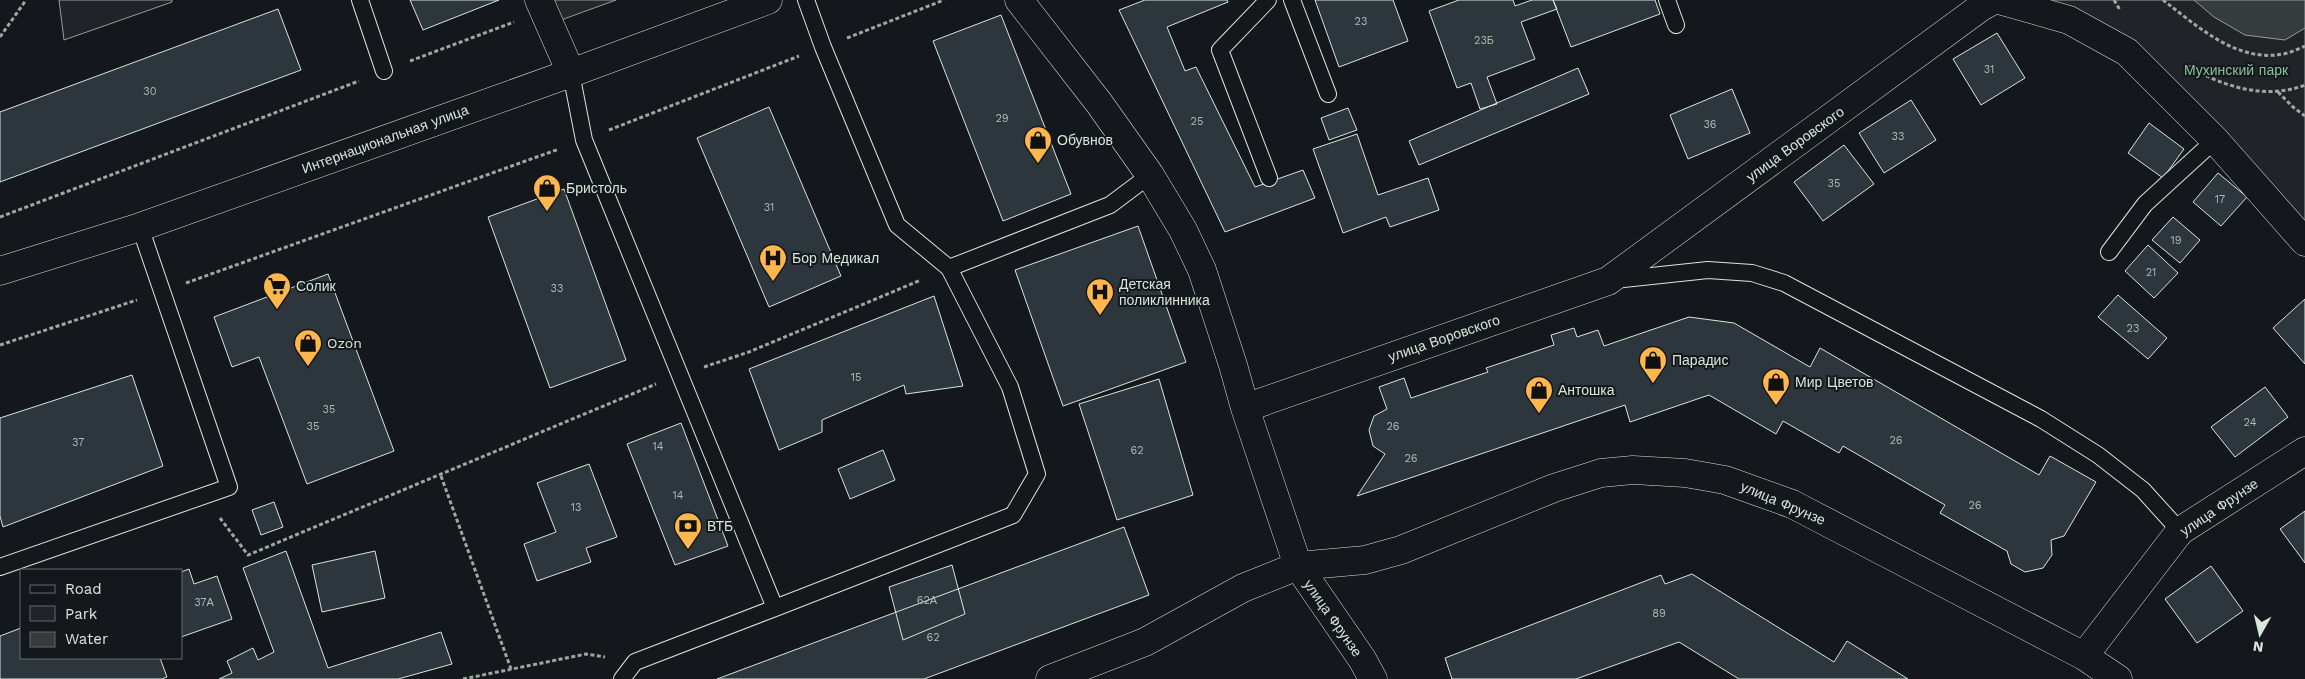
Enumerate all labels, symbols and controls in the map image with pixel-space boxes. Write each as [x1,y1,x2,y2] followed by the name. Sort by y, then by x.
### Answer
[1355,15,1367,28] house number: 23
[1474,34,1494,47] house number: 23Б
[2184,62,2289,78] park label: Мухинский парк
[1984,63,1994,76] house number: 31
[143,85,157,98] house number: 30
[300,101,471,177] street label: Интернациональная улица
[1743,103,1847,185] street label: улица Воровского
[995,112,1009,125] house number: 29
[1191,115,1203,128] house number: 25
[1703,118,1717,131] house number: 36
[1023,125,1053,164] shop icon: Обувнов
[1892,130,1904,143] house number: 33
[1057,132,1113,148] place label: Обувнов
[532,173,562,212] shop icon: Бристоль
[1828,177,1840,190] house number: 35
[566,180,627,196] place label: Бристоль
[2215,193,2225,206] house number: 17
[764,201,774,214] house number: 31
[2170,234,2182,247] house number: 19
[758,243,788,282] hospital icon: Бор Медикал
[792,250,879,266] place label: Бор Медикал
[2146,266,2156,279] house number: 21
[262,271,292,310] supermarket icon: Солик
[1119,276,1210,308] place label: Детская поликлинника
[1085,277,1115,316] hospital icon: Детская поликлинника
[296,278,337,294] place label: Солик
[551,282,563,295] house number: 33
[1386,311,1502,365] street label: улица Воровского
[2127,322,2139,335] house number: 23
[293,328,323,367] shop icon: Ozon
[327,335,362,351] place label: Ozon
[1638,345,1668,384] shop icon: Парадис
[1672,352,1728,368] place label: Парадис
[1761,367,1791,406] shop icon: Мир Цветов
[851,371,861,384] house number: 15
[1795,374,1873,390] place label: Мир Цветов
[1524,375,1554,414] shop icon: Антошка
[1558,382,1615,398] place label: Антошка
[323,403,335,416] house number: 35
[2244,416,2257,429] house number: 24
[307,420,319,433] house number: 35
[1386,420,1400,433] house number: 26
[1889,434,1903,447] house number: 26
[72,436,84,449] house number: 37
[652,440,664,453] house number: 14
[1130,444,1144,457] house number: 62
[1404,452,1418,465] house number: 26
[2177,475,2261,539] street label: улица Фрунзе
[1738,478,1828,528] street label: улица Фрунзе
[672,489,684,502] house number: 14
[1968,499,1982,512] house number: 26
[571,501,581,514] house number: 13
[673,511,703,550] bank icon: ВТБ
[707,518,733,534] place label: ВТБ
[20,569,182,659] legend
[1301,576,1366,660] street label: улица Фрунзе
[65,580,102,598] text: Road
[917,594,938,607] house number: 62А
[194,596,214,609] house number: 37А
[65,605,98,623] text: Park
[1652,607,1666,620] house number: 89
[2235,609,2285,659] north arrow
[65,630,108,648] text: Water
[926,631,940,644] house number: 62
[2252,638,2264,656] text: N

